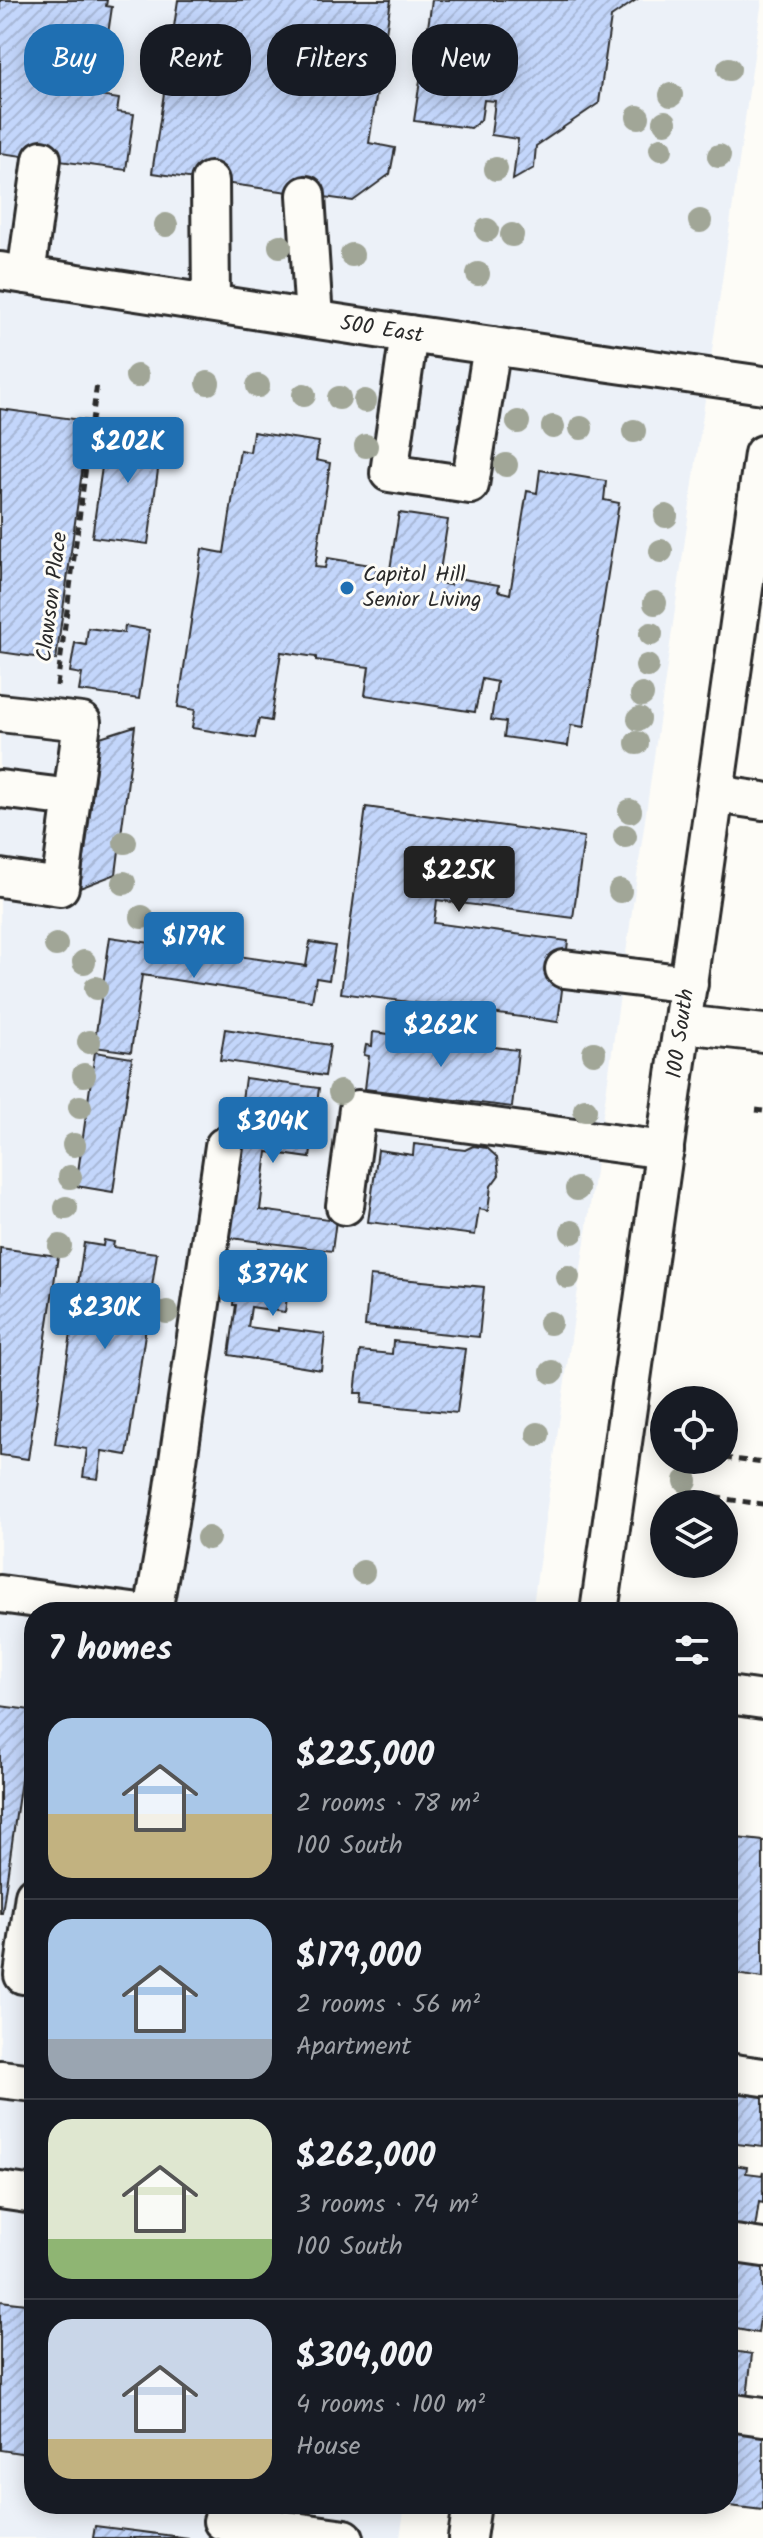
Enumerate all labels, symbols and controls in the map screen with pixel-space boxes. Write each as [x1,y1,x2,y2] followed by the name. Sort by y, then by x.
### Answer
[24,24,124,96] chip: Buy
[140,24,251,96] chip: Rent
[267,24,396,96] chip: Filters
[412,24,518,96] chip: New
[337,306,426,353] street label: 500 East
[72,417,184,485] pin: $202K
[91,422,165,464] text: $202K
[28,530,78,664] street label: Clawson Place
[363,558,482,618] place label: Capitol Hill Senior Living
[338,579,356,597] marker: Capitol Hill Senior Living
[403,846,515,914] pin: $225K
[422,851,496,893] text: $225K
[138,912,250,980] pin: $179K
[162,917,226,959] text: $179K
[657,987,705,1081] street label: 100 South
[385,1001,497,1069] pin: $262K
[403,1006,479,1048] text: $262K
[217,1097,329,1165] pin: $304K
[237,1102,309,1144] text: $304K
[217,1250,329,1318] pin: $374K
[237,1255,309,1297] text: $374K
[49,1283,161,1351] pin: $230K
[68,1288,142,1330] text: $230K
[650,1386,738,1578] map controls
[650,1386,738,1474] button: locate
[650,1490,738,1578] button: layers
[48,1623,172,1677] text: 7 homes
[670,1628,714,1672] icon: filters
[296,1729,434,1783] text: $225,000
[112,1750,208,1846] icon: home
[296,1783,479,1825] text: 2 rooms · 78 m²
[296,1825,403,1867] text: 100 South
[296,1930,421,1984] text: $179,000
[112,1951,208,2047] icon: home
[296,1984,480,2026] text: 2 rooms · 56 m²
[296,2026,411,2068] text: Apartment
[296,2130,435,2184] text: $262,000
[112,2151,208,2247] icon: home
[296,2184,478,2226] text: 3 rooms · 74 m²
[296,2226,403,2268] text: 100 South
[296,2330,432,2384] text: $304,000
[112,2351,208,2447] icon: home
[296,2384,485,2426] text: 4 rooms · 100 m²
[296,2426,360,2468] text: House

